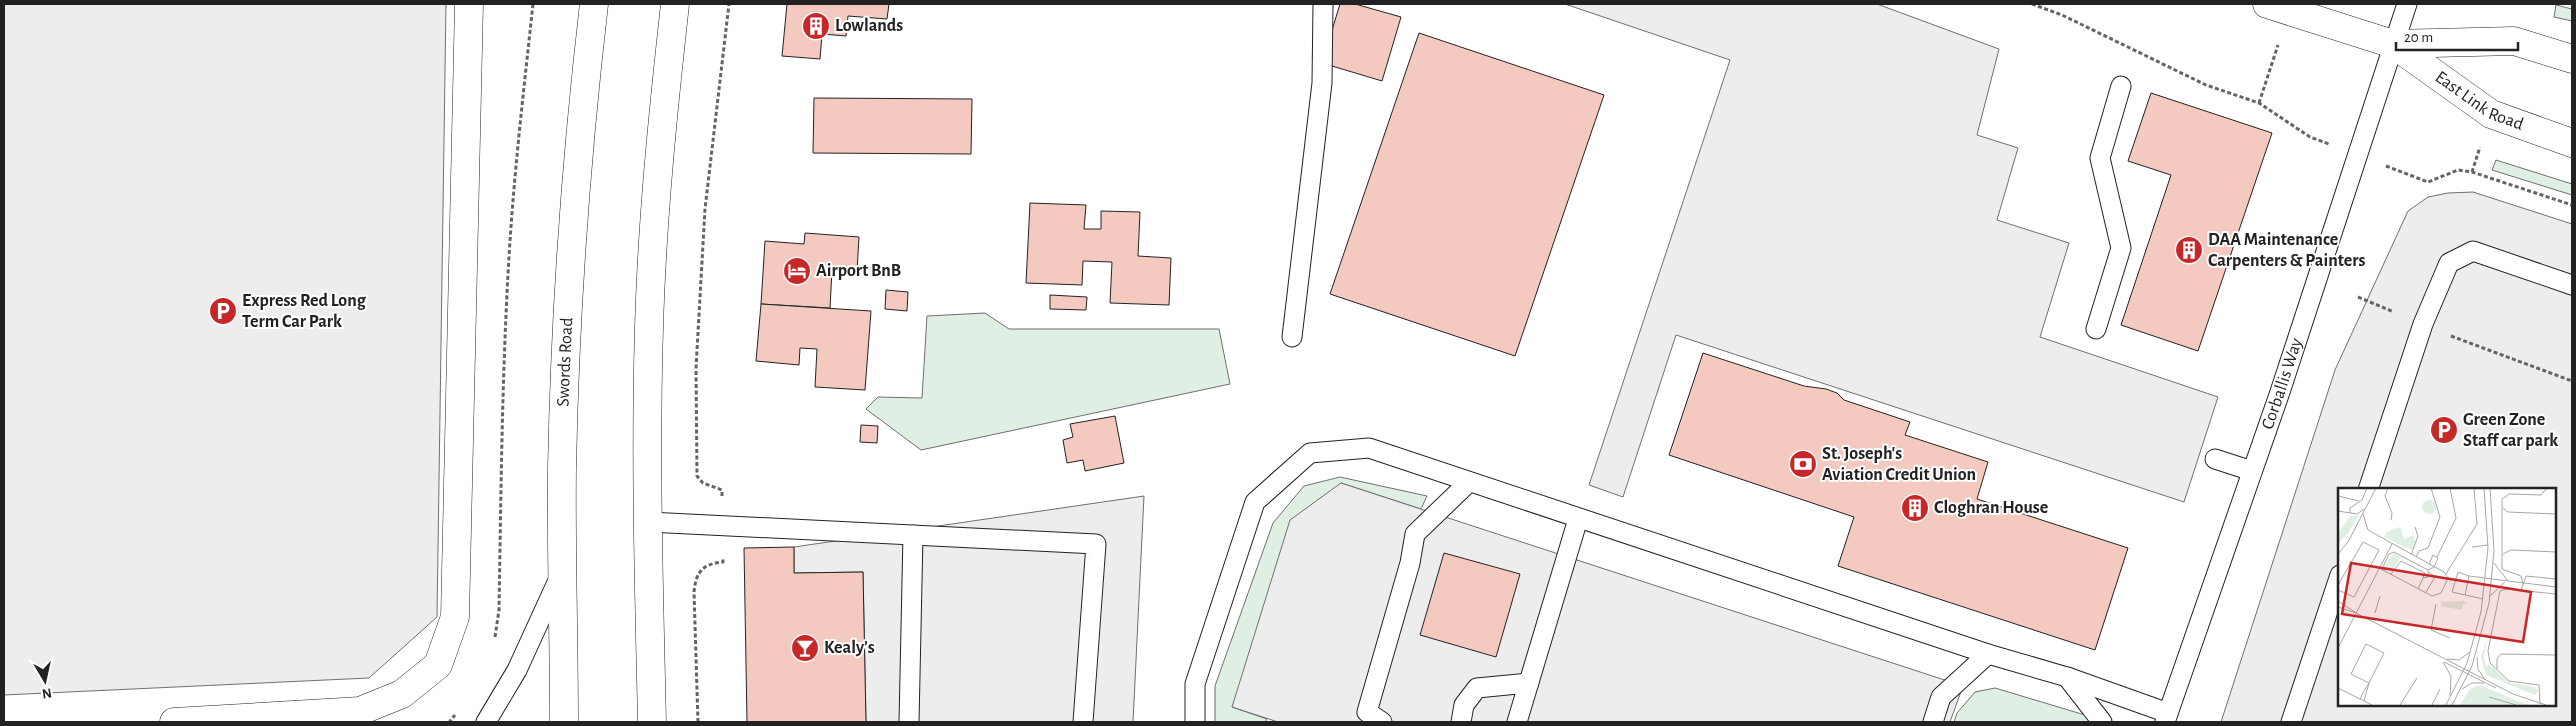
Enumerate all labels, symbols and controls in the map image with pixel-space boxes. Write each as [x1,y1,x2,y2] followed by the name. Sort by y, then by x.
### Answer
[801,11,831,41] building icon: Lowlands
[835,17,903,35] place label: Lowlands
[2396,20,2518,52] scale bar
[2404,30,2433,45] text: 20 m
[2432,68,2526,134] street label: East Link Road
[2208,231,2365,270] place label: DAA Maintenance Carpenters & Painters
[2174,235,2204,265] building icon: DAA Maintenance Carpenters & Painters
[782,256,812,286] hotel icon: Airport BnB
[816,262,901,280] place label: Airport BnB
[242,292,367,331] place label: Express Red Long Term Car Park
[208,296,238,326] parking icon: Express Red Long Term Car Park
[555,317,576,407] street label: Swords Road
[2259,336,2306,432] street label: Corballis Way
[2463,411,2558,450] place label: Green Zone Staff car park
[2429,415,2459,445] parking icon: Green Zone Staff car park
[1822,445,1976,484] place label: St. Joseph's Aviation Credit Union
[1788,449,1818,479] bank icon: St. Joseph's Aviation Credit Union
[2338,488,2556,706] inset map
[1900,493,1930,523] building icon: Cloghran House
[1934,499,2048,517] place label: Cloghran House
[790,633,820,663] bar icon: Kealy’s
[824,639,875,657] place label: Kealy’s
[20,656,70,706] north arrow
[41,685,53,701] text: N

